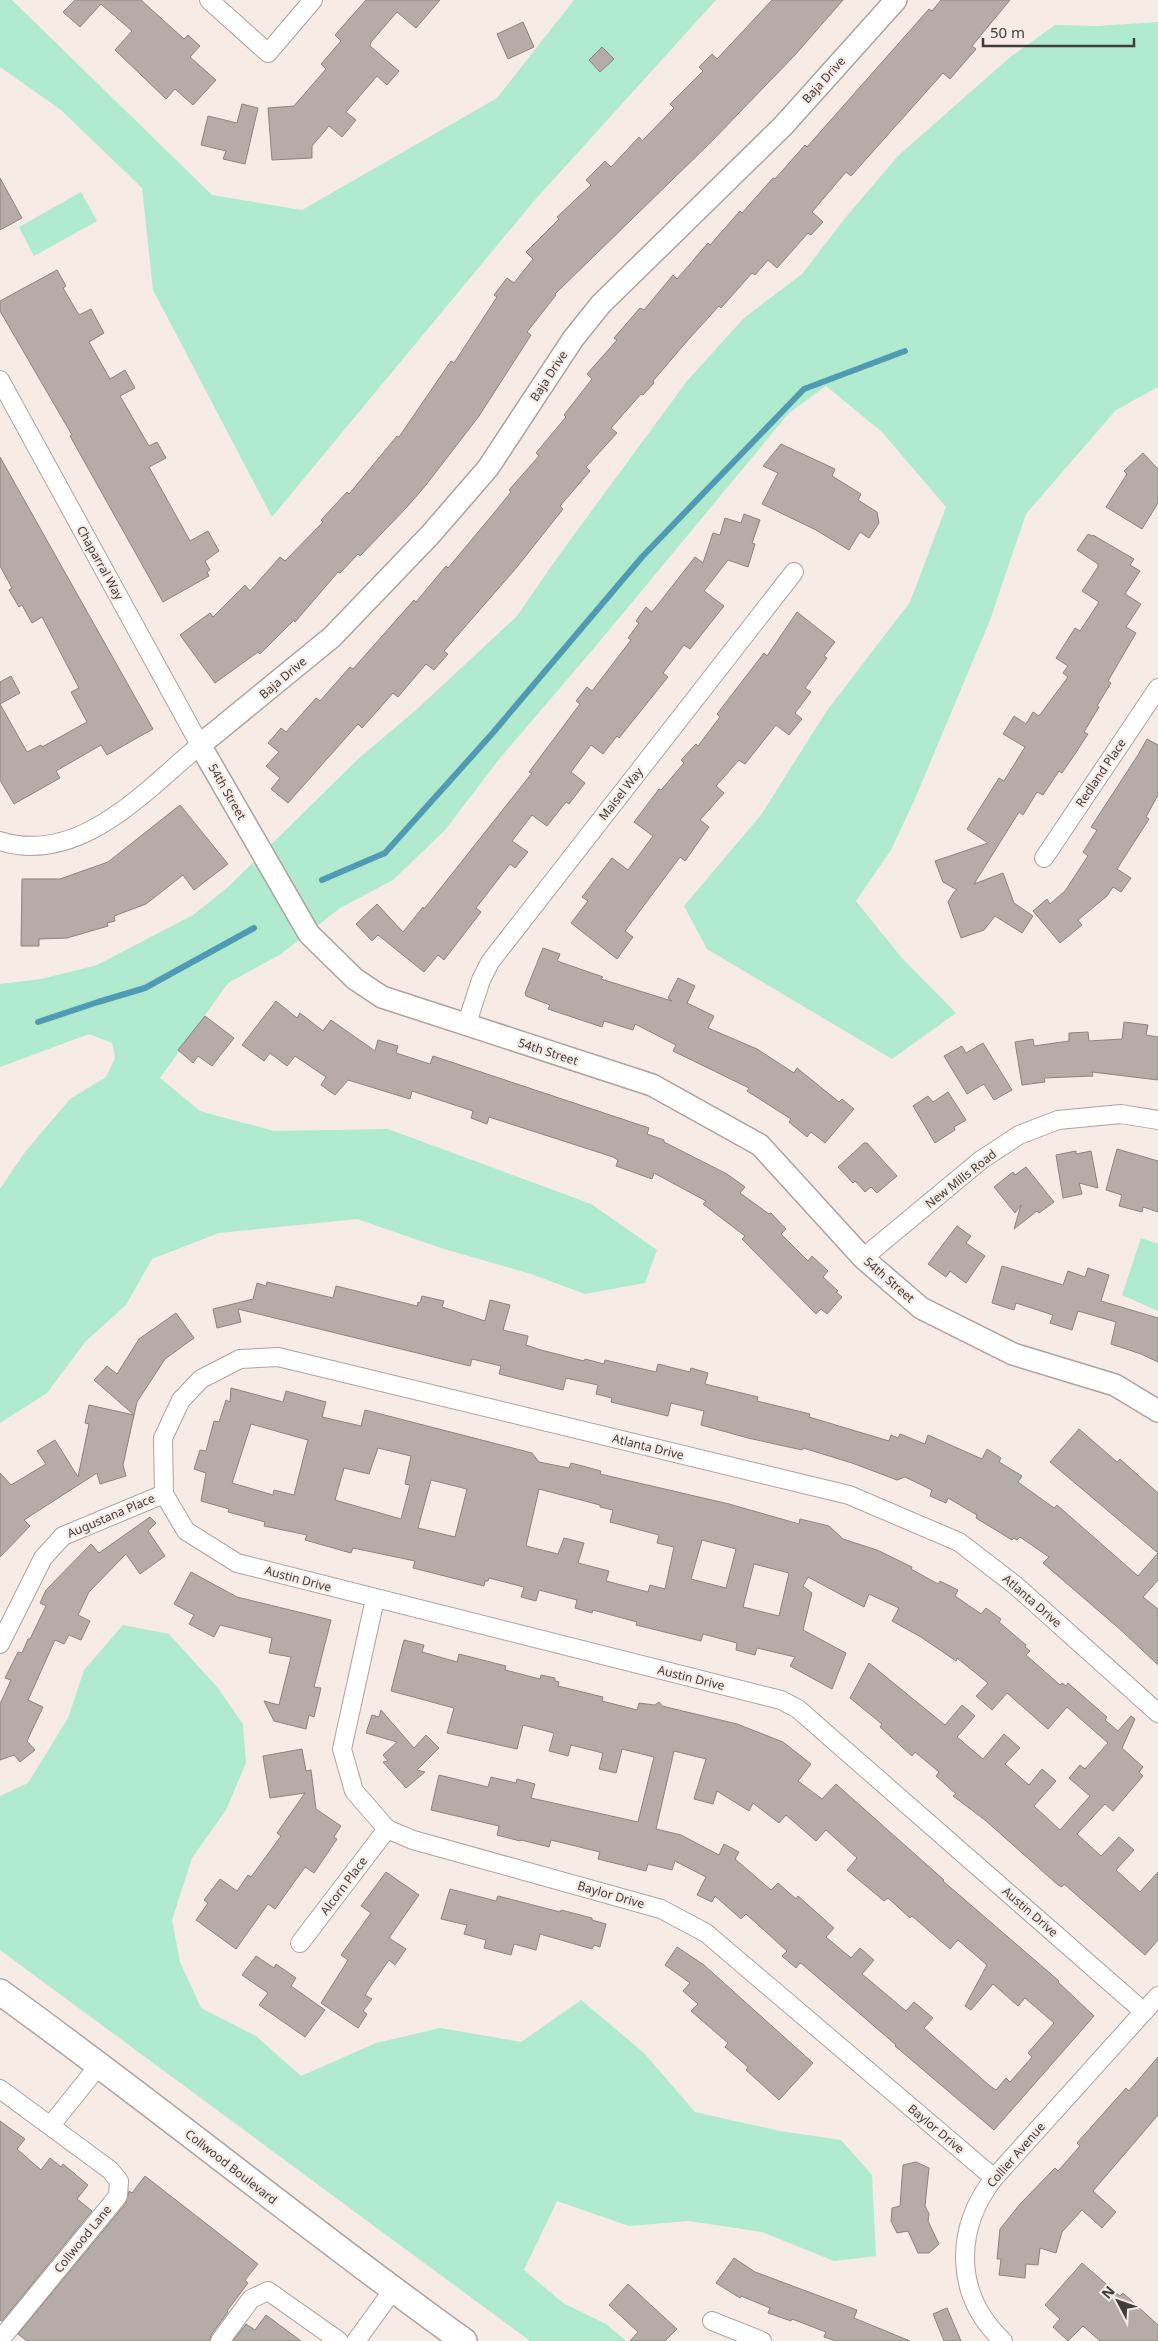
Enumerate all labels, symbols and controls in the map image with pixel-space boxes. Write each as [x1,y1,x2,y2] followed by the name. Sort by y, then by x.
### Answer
[983,15,1134,47] scale bar
[990,22,1025,42] text: 50 m
[798,53,849,107] street label: Baja Drive
[526,347,571,404] street label: Baja Drive
[73,523,128,604] street label: Chaparral Way
[255,653,310,703] street label: Baja Drive
[1071,735,1130,810] street label: Redland Place
[205,761,251,823] street label: 54th Street
[594,763,647,824] street label: Maisel Way
[516,1034,581,1069] street label: 54th Street
[922,1145,1000,1212] street label: New Mills Road
[860,1253,919,1307] street label: 54th Street
[611,1429,686,1464] street label: Atlanta Drive
[64,1489,157,1542] street label: Augustana Place
[263,1561,334,1596] street label: Austin Drive
[999,1570,1066,1631] street label: Atlanta Drive
[656,1661,727,1694] street label: Austin Drive
[316,1853,371,1918] street label: Alcorn Place
[576,1877,647,1912] street label: Baylor Drive
[999,1883,1062,1941] street label: Austin Drive
[905,2100,968,2157] street label: Baylor Drive
[983,2118,1049,2191] street label: Collier Avenue
[182,2125,281,2208] street label: Collwood Boulevard
[50,2201,115,2276] street label: Collwood Lane
[1093,2276,1143,2326] north arrow
[1097,2282,1119,2303] text: N

